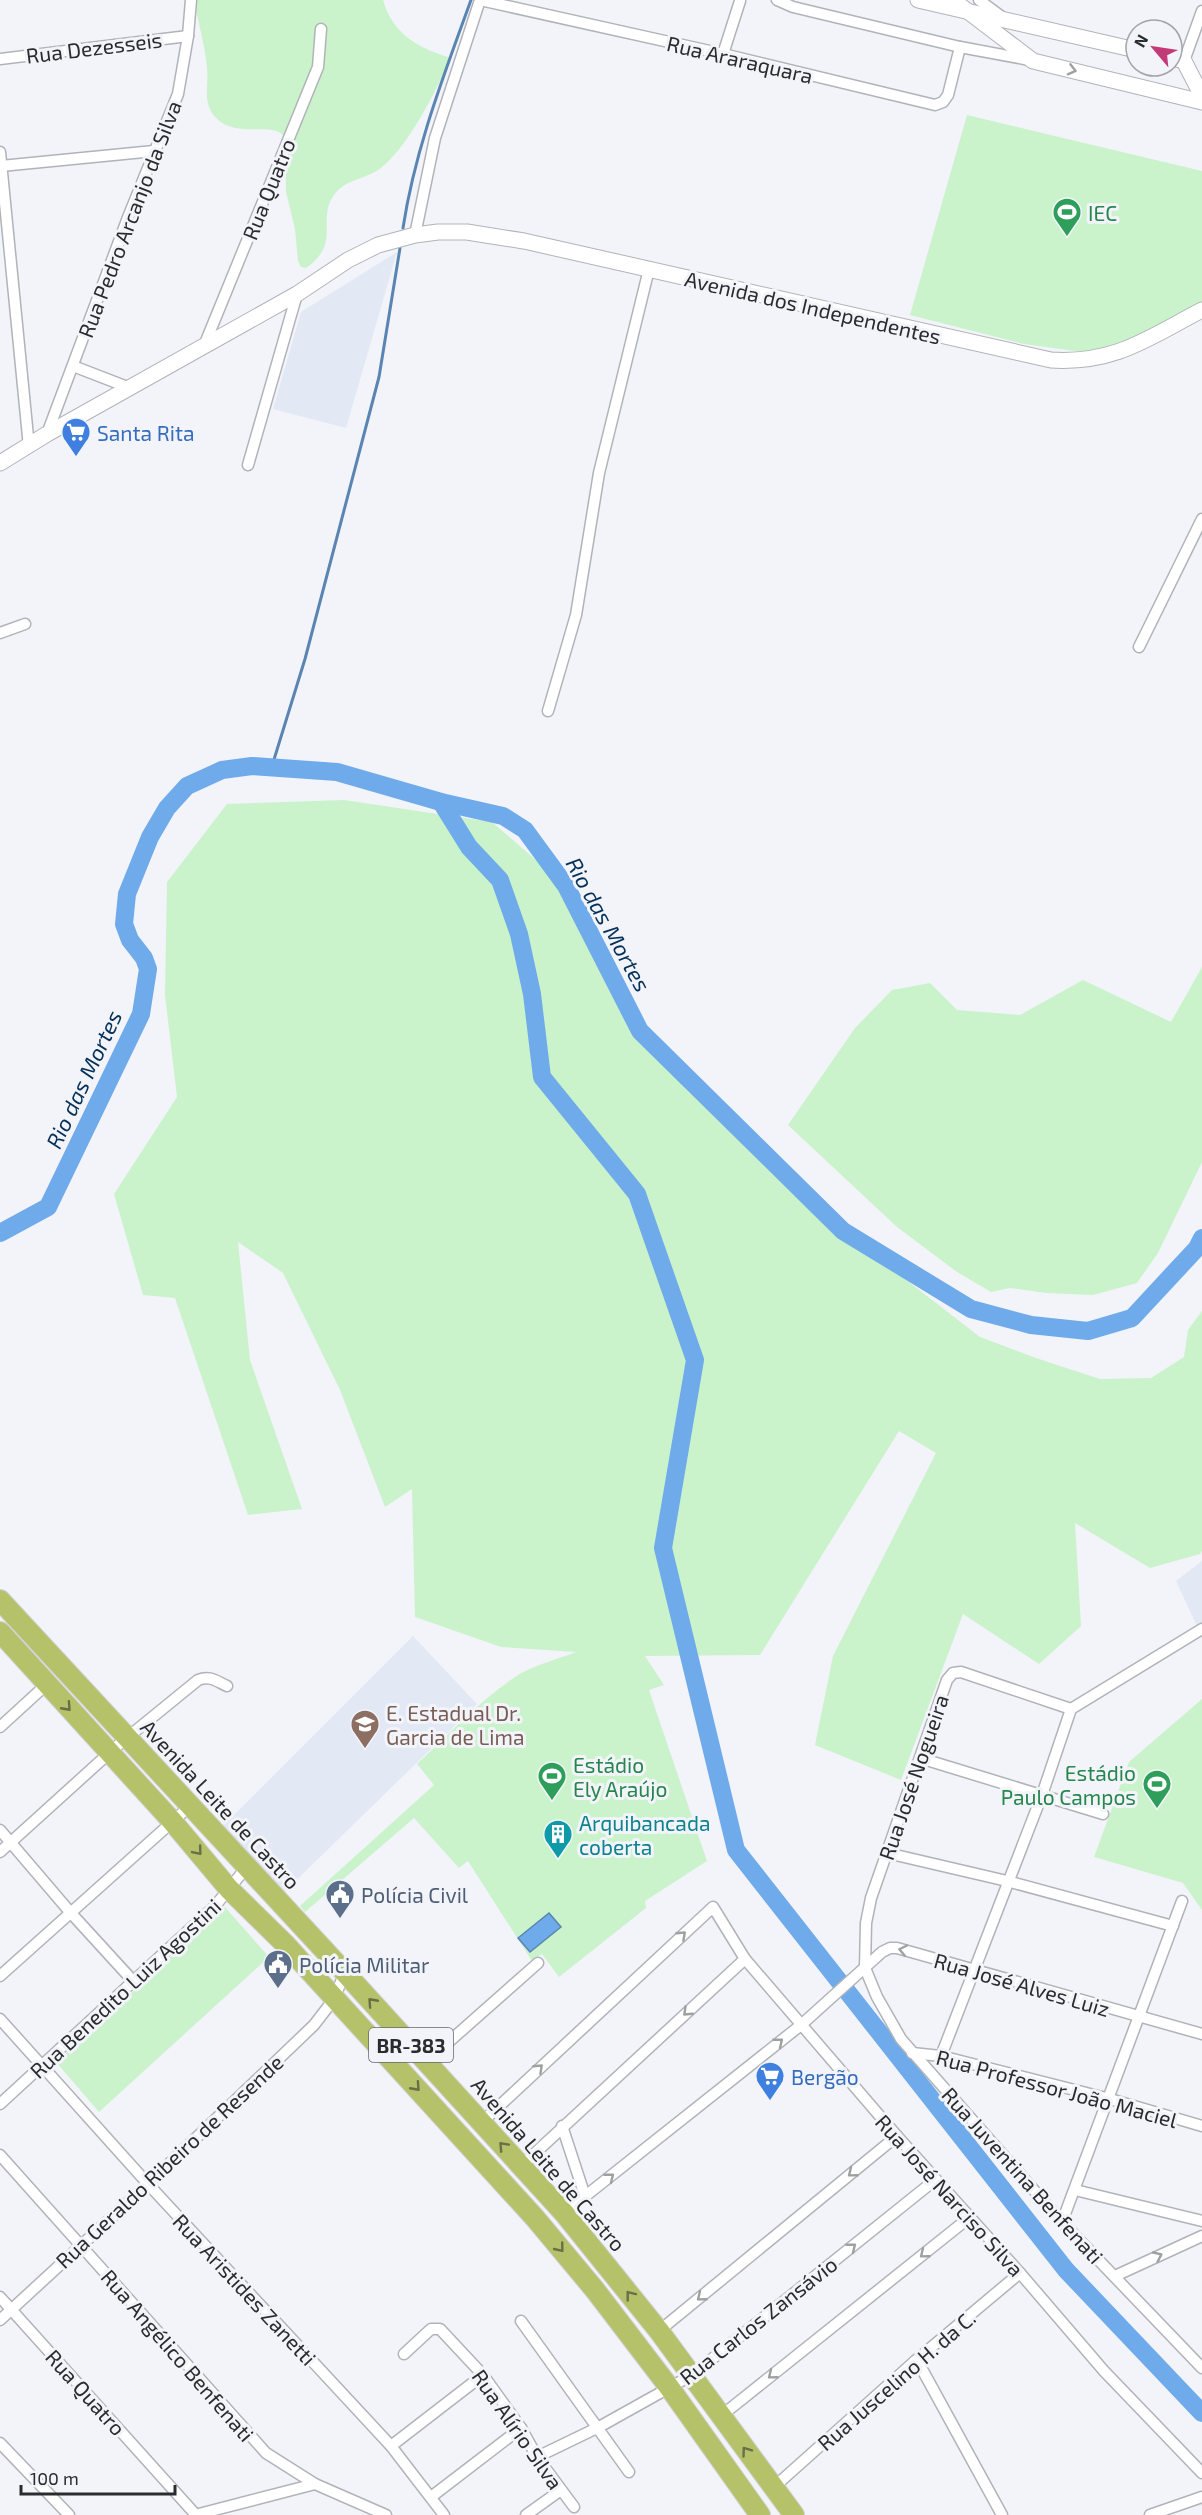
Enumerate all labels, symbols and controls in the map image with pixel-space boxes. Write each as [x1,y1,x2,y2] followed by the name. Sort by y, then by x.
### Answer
[1124,18,1184,78] north arrow
[25,26,163,68] street label: Rua Dezesseis
[665,30,815,88] street label: Rua Araraquara
[1129,31,1152,50] text: N
[1066,63,1076,76] one-way arrow
[72,97,187,341] street label: Rua Pedro Arcanjo da Silva
[236,135,301,244] street label: Rua Quatro
[1051,196,1083,238] sports icon: IEC
[1088,200,1117,225] place label: IEC
[683,265,943,349] street label: Avenida dos Independentes
[60,416,92,458] supermarket icon: Santa Rita
[97,420,194,445] place label: Santa Rita
[561,852,657,996] water label: Rio das Mortes
[40,1006,126,1152] water label: Rio das Mortes
[873,1691,953,1863] street label: Rua José Nogueira
[60,1700,71,1710] one-way arrow
[386,1700,524,1749] place label: E. Estadual Dr. Garcia de Lima
[349,1708,381,1750] school or university icon: E. Estadual Dr. Garcia de Lima
[136,1714,306,1894] street label: Avenida Leite de Castro
[573,1752,668,1802] place label: Estádio Ely Araújo
[536,1760,568,1802] sports icon: Estádio Ely Araújo
[1001,1760,1136,1809] place label: Estádio Paulo Campos
[1141,1768,1173,1810] sports icon: Estádio Paulo Campos
[579,1810,710,1859] place label: Arquibancada coberta
[542,1818,574,1860] building icon: Arquibancada coberta
[191,1844,202,1855] one-way arrow
[324,1878,356,1920] public building icon: Polícia Civil
[361,1882,469,1907] place label: Polícia Civil
[24,1893,226,2083] street label: Rua Benedito Luiz Agostini
[675,1931,686,1942] one-way arrow
[899,1944,909,1957] one-way arrow
[932,1947,1112,2021] street label: Rua José Alves Luiz
[262,1948,294,1990] public building icon: Polícia Militar
[299,1952,430,1977] place label: Polícia Militar
[368,1999,379,2009] one-way arrow
[683,2005,693,2016] one-way arrow
[369,2028,453,2062] road number: BR-383
[772,2039,783,2050] one-way arrow
[934,2044,1181,2132] street label: Rua Professor João Maciel
[50,2049,288,2273] street label: Rua Geraldo Ribeiro de Resende
[754,2060,786,2102] supermarket icon: Bergão
[791,2064,859,2089] place label: Bergão
[532,2065,543,2076] one-way arrow
[467,2072,631,2256] street label: Avenida Leite de Castro
[408,2080,419,2091] one-way arrow
[937,2082,1109,2268] street label: Rua Juventina Benfenati
[871,2109,1029,2281] street label: Rua José Narciso Silva
[499,2143,510,2153] one-way arrow
[847,2166,858,2177] one-way arrow
[603,2173,614,2184] one-way arrow
[168,2208,322,2370] street label: Rua Aristides Zanetti
[553,2241,564,2252] one-way arrow
[846,2243,857,2254] one-way arrow
[920,2246,931,2257] one-way arrow
[674,2251,842,2389] street label: Rua Carlos Zansávio
[1152,2252,1163,2264] one-way arrow
[97,2264,259,2446] street label: Rua Angélico Benfenati
[696,2289,707,2300] one-way arrow
[627,2290,638,2301] one-way arrow
[812,2305,980,2455] street label: Rua Juscelino H. da C.
[40,2344,131,2441] street label: Rua Quatro
[467,2364,569,2494] street label: Rua Alírio Silva
[768,2368,779,2379] one-way arrow
[743,2446,754,2457] one-way arrow
[21,2458,176,2496] scale bar
[30,2467,79,2489] text: 100 m

